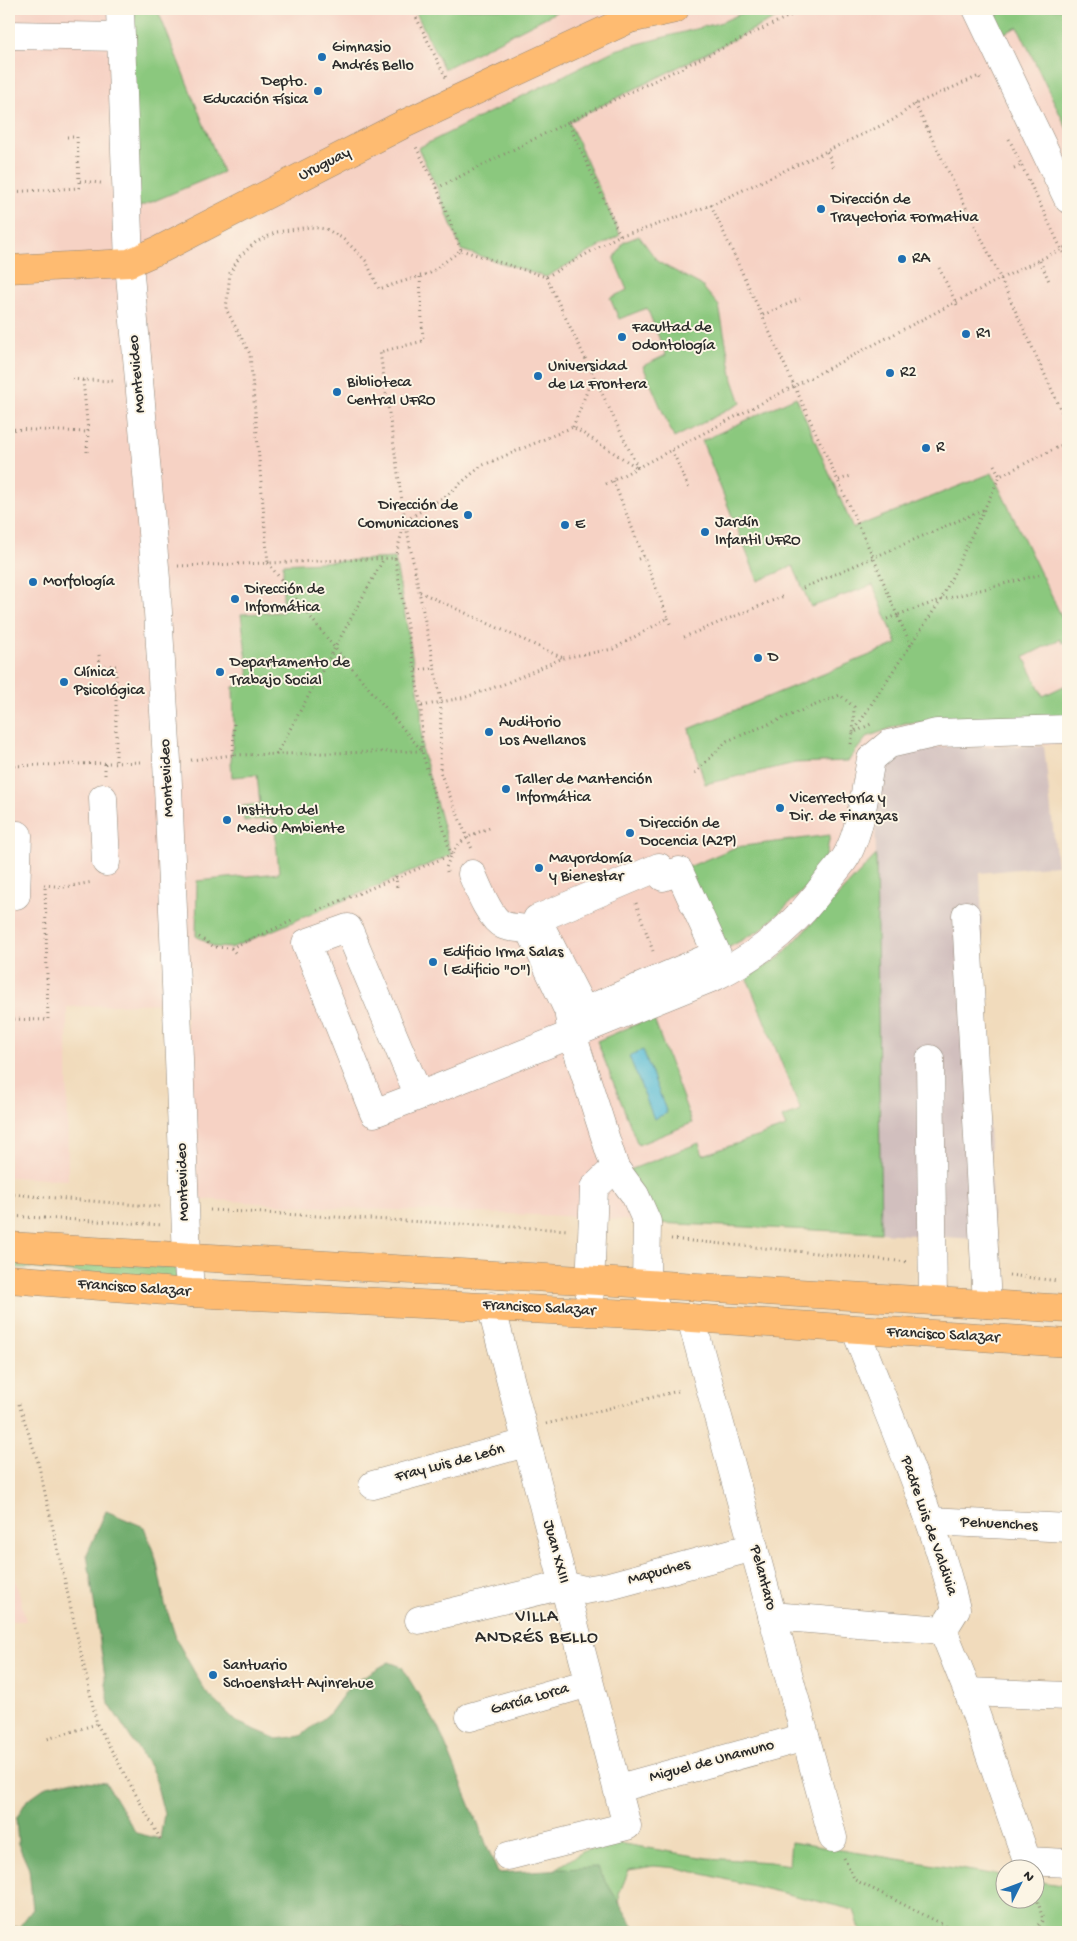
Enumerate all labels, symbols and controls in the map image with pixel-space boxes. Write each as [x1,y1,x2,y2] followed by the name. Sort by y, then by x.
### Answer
[332,39,414,76] place label: Gimnasio Andrés Bello
[316,51,328,63] marker: Gimnasio Andrés Bello
[203,73,309,110] place label: Depto. Educación Física
[312,85,324,97] marker: Depto. Educación Física
[296,144,354,186] street label: Uruguay
[830,191,979,228] place label: Dirección de Trayectoria Formativa
[815,203,827,215] marker: Dirección de Trayectoria Formativa
[912,250,931,269] place label: RA
[896,253,908,265] marker: RA
[631,319,716,356] place label: Facultad de Odontología
[976,325,991,344] place label: R1
[960,328,972,340] marker: R1
[616,331,628,343] marker: Facultad de Odontología
[125,334,151,414] street label: Montevideo
[548,358,648,395] place label: Universidad de La Frontera
[900,364,916,383] place label: R2
[884,367,896,379] marker: R2
[532,370,544,382] marker: Universidad de La Frontera
[346,374,436,411] place label: Biblioteca Central UFRO
[331,386,343,398] marker: Biblioteca Central UFRO
[936,439,945,458] place label: R
[920,442,932,454] marker: R
[358,497,459,534] place label: Dirección de Comunicaciones
[462,509,474,521] marker: Dirección de Comunicaciones
[715,514,801,551] place label: Jardín Infantil UFRO
[575,516,586,535] place label: E
[559,519,571,531] marker: E
[699,526,711,538] marker: Jardín Infantil UFRO
[43,573,116,592] place label: Morfología
[27,576,39,588] marker: Morfología
[244,581,325,618] place label: Dirección de Informática
[229,593,241,605] marker: Dirección de Informática
[767,649,779,668] place label: D
[752,652,764,664] marker: D
[229,654,351,691] place label: Departamento de Trabajo Social
[73,664,146,701] place label: Clínica Psicológica
[214,666,226,678] marker: Departamento de Trabajo Social
[58,676,70,688] marker: Clínica Psicológica
[499,714,586,751] place label: Auditorio Los Avellanos
[483,726,495,738] marker: Auditorio Los Avellanos
[156,738,180,818] street label: Montevideo
[515,771,652,808] place label: Taller de Mantención Informática
[500,783,512,795] marker: Taller de Mantención Informática
[789,790,898,827] place label: Vicerrectoría y Dir. de Finanzas
[237,802,345,839] place label: Instituto del Medio Ambiente
[774,802,786,814] marker: Vicerrectoría y Dir. de Finanzas
[221,814,233,826] marker: Instituto del Medio Ambiente
[639,815,737,852] place label: Dirección de Docencia (A2P)
[624,827,636,839] marker: Dirección de Docencia (A2P)
[549,850,633,887] place label: Mayordomía y Bienestar
[533,862,545,874] marker: Mayordomía y Bienestar
[443,944,564,981] place label: Edificio Irma Salas ( Edificio "O")
[427,956,439,968] marker: Edificio Irma Salas ( Edificio "O")
[173,1143,195,1221] street label: Montevideo
[76,1276,192,1303] street label: Francisco Salazar
[481,1297,597,1322] street label: Francisco Salazar
[885,1324,1001,1349] street label: Francisco Salazar
[392,1440,507,1488] street label: Fray Luis de León
[895,1453,961,1599] street label: Padre Luis de Valdivia
[959,1513,1039,1537] street label: Pehuenches
[537,1518,573,1586] street label: Juan XXIII
[744,1542,780,1613] street label: Pelantaro
[626,1555,693,1590] street label: Mapuches
[475,1607,599,1649] district label: VILLA ANDRÉS BELLO
[223,1657,374,1694] place label: Santuario Schoenstatt Ayinrehue
[207,1669,219,1681] marker: Santuario Schoenstatt Ayinrehue
[489,1679,572,1720] street label: García Lorca
[647,1736,777,1788] street label: Miguel de Unamuno
[994,1858,1044,1908] north arrow
[1018,1868,1037,1886] text: N

